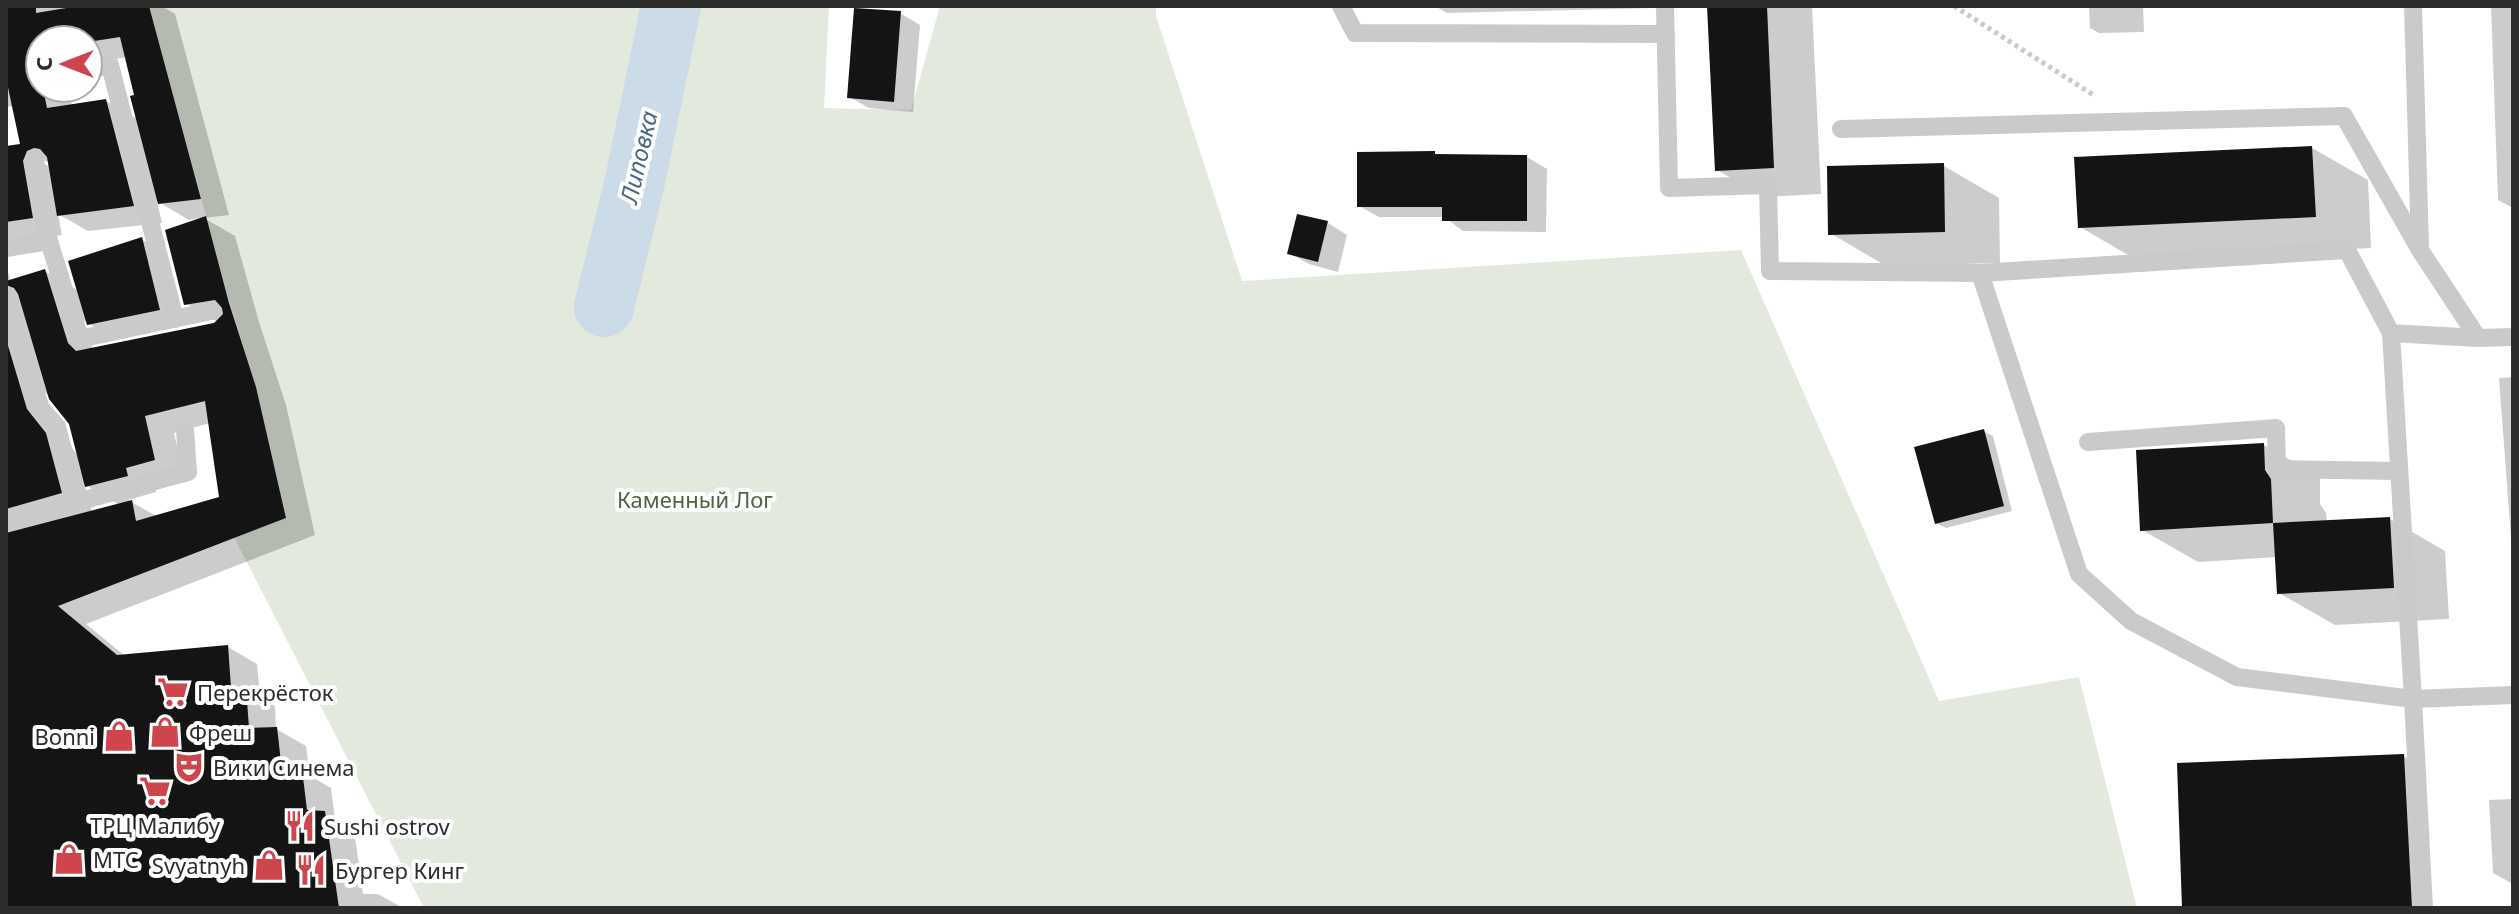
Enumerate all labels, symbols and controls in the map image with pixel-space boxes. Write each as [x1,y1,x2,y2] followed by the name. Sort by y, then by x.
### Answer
[24,24,104,104] north arrow
[28,57,58,71] text: С
[611,107,665,208] water label: Липовка
[617,484,773,514] park label: Каменный Лог
[156,675,190,709] supermarket icon: Перекрёсток
[197,677,334,707] place label: Перекрёсток
[148,715,182,749] shop icon: Фреш
[189,717,252,747] place label: Фреш
[102,719,136,753] shop icon: Bonni
[35,721,95,751] place label: Bonni
[172,750,206,784] theatre icon: Вики Синема
[213,752,355,782] place label: Вики Синема
[138,774,172,808] supermarket icon: ТРЦ Малибу
[283,809,317,843] restaurant icon: Sushi ostrov
[90,810,221,840] place label: ТРЦ Малибу
[324,811,451,841] place label: Sushi ostrov
[52,842,86,876] shop icon: МТС
[93,844,139,874] place label: МТС
[252,848,286,882] shop icon: Svyatnyh
[152,850,245,880] place label: Svyatnyh
[294,853,328,887] restaurant icon: Бургер Кинг
[335,855,464,885] place label: Бургер Кинг

